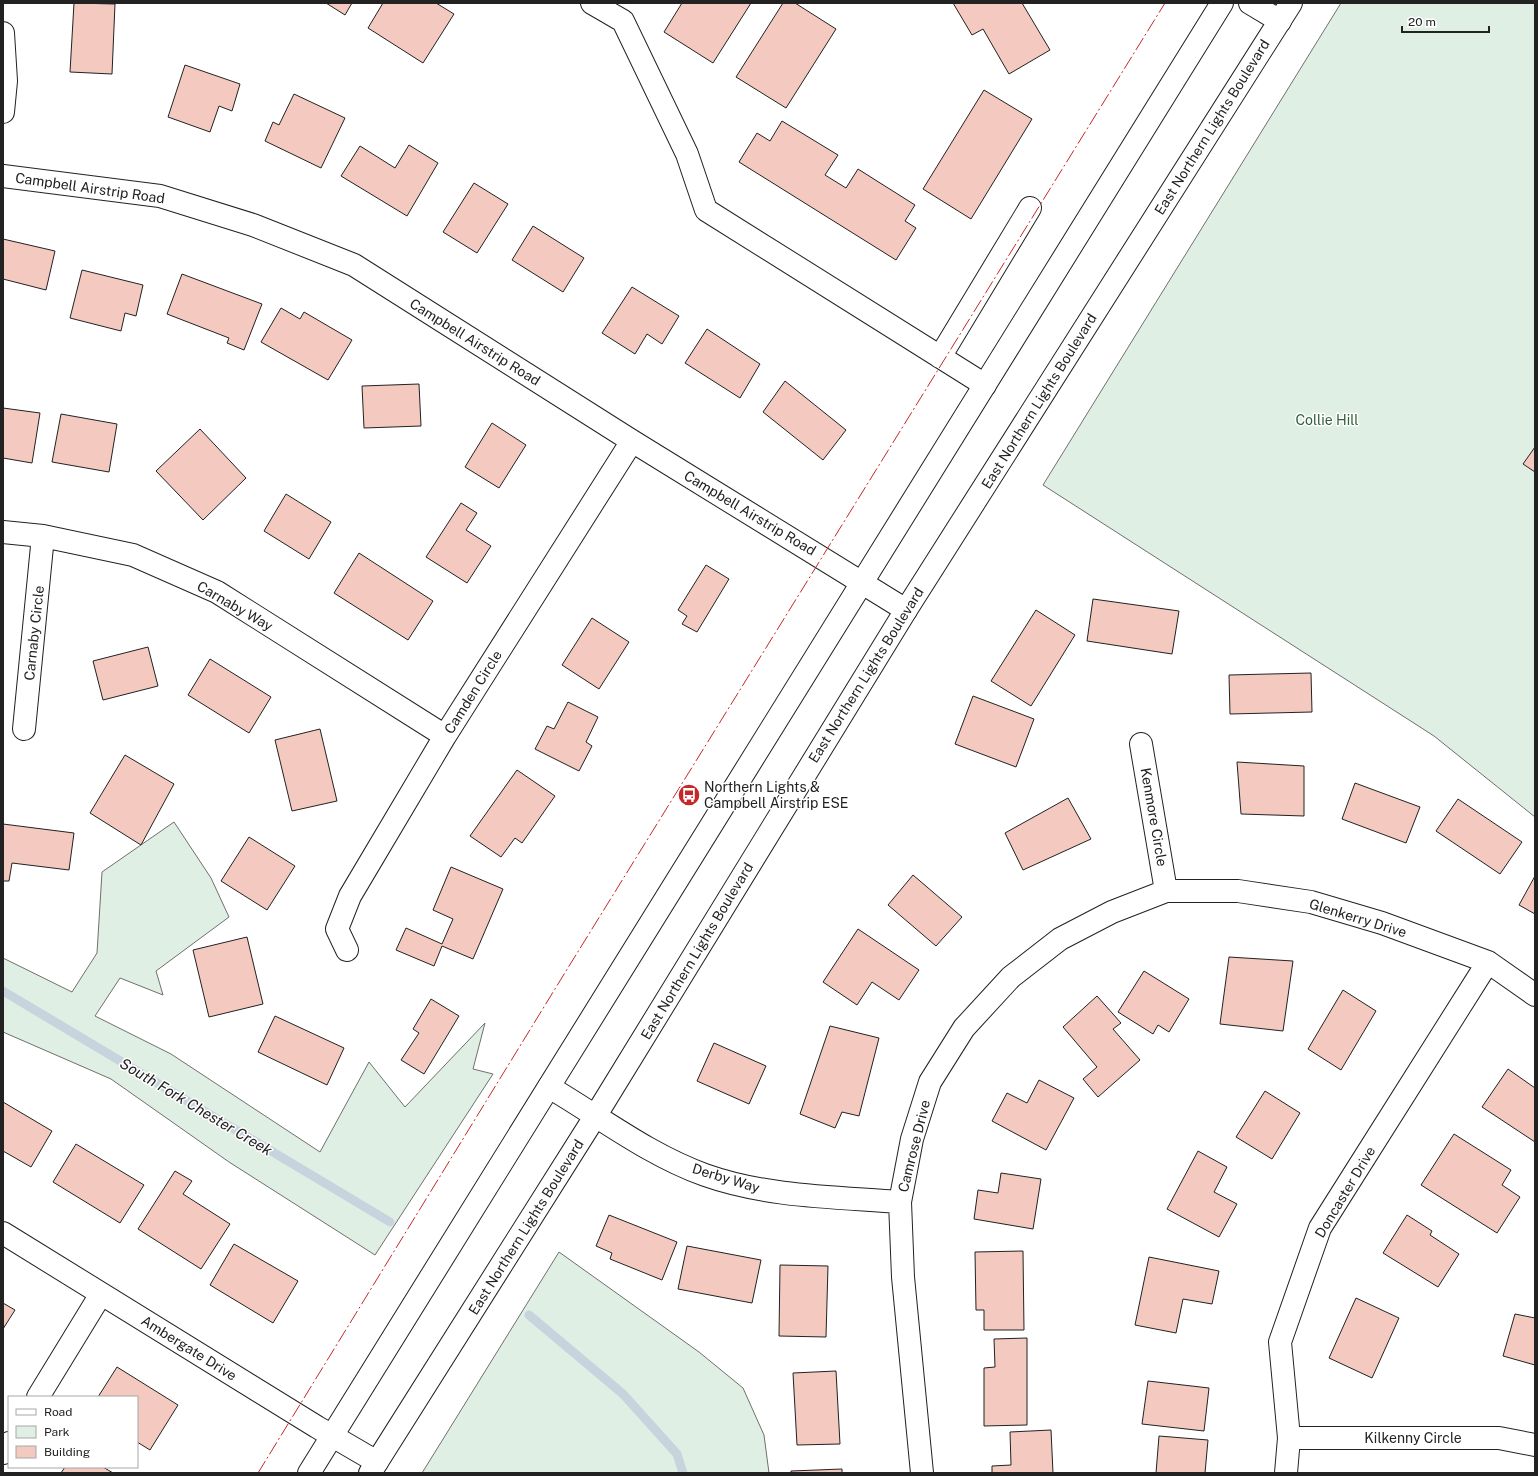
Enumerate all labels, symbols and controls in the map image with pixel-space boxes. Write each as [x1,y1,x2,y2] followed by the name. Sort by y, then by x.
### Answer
[1402,8,1489,34] scale bar
[1408,15,1436,29] text: 20 m
[1151,36,1273,218] street label: East Northern Lights Boulevard
[14,170,166,206] street label: Campbell Airstrip Road
[407,295,543,389] street label: Campbell Airstrip Road
[978,310,1100,492] street label: East Northern Lights Boulevard
[1296,412,1359,428] park label: Collie Hill
[681,467,819,559] street label: Campbell Airstrip Road
[194,578,276,634] street label: Carnaby Way
[805,584,927,766] street label: East Northern Lights Boulevard
[21,585,47,681] street label: Carnaby Circle
[441,647,505,737] street label: Camden Circle
[1137,767,1171,868] street label: Kenmore Circle
[704,779,848,811] place label: Northern Lights & Campbell Airstrip ESE
[676,782,702,808] bus stop icon: Northern Lights & Campbell Airstrip ESE
[638,860,756,1042] street label: East Northern Lights Boulevard
[1307,896,1409,940] street label: Glenkerry Drive
[117,1054,276,1159] water label: South Fork Chester Creek
[895,1098,933,1194] street label: Camrose Drive
[465,1136,587,1318] street label: East Northern Lights Boulevard
[1312,1144,1379,1240] street label: Doncaster Drive
[690,1160,762,1196] street label: Derby Way
[138,1312,240,1384] street label: Ambergate Drive
[8,1396,138,1468] legend
[44,1405,72,1419] text: Road
[44,1425,70,1439] text: Park
[1364,1430,1462,1446] street label: Kilkenny Circle
[44,1445,90,1459] text: Building

